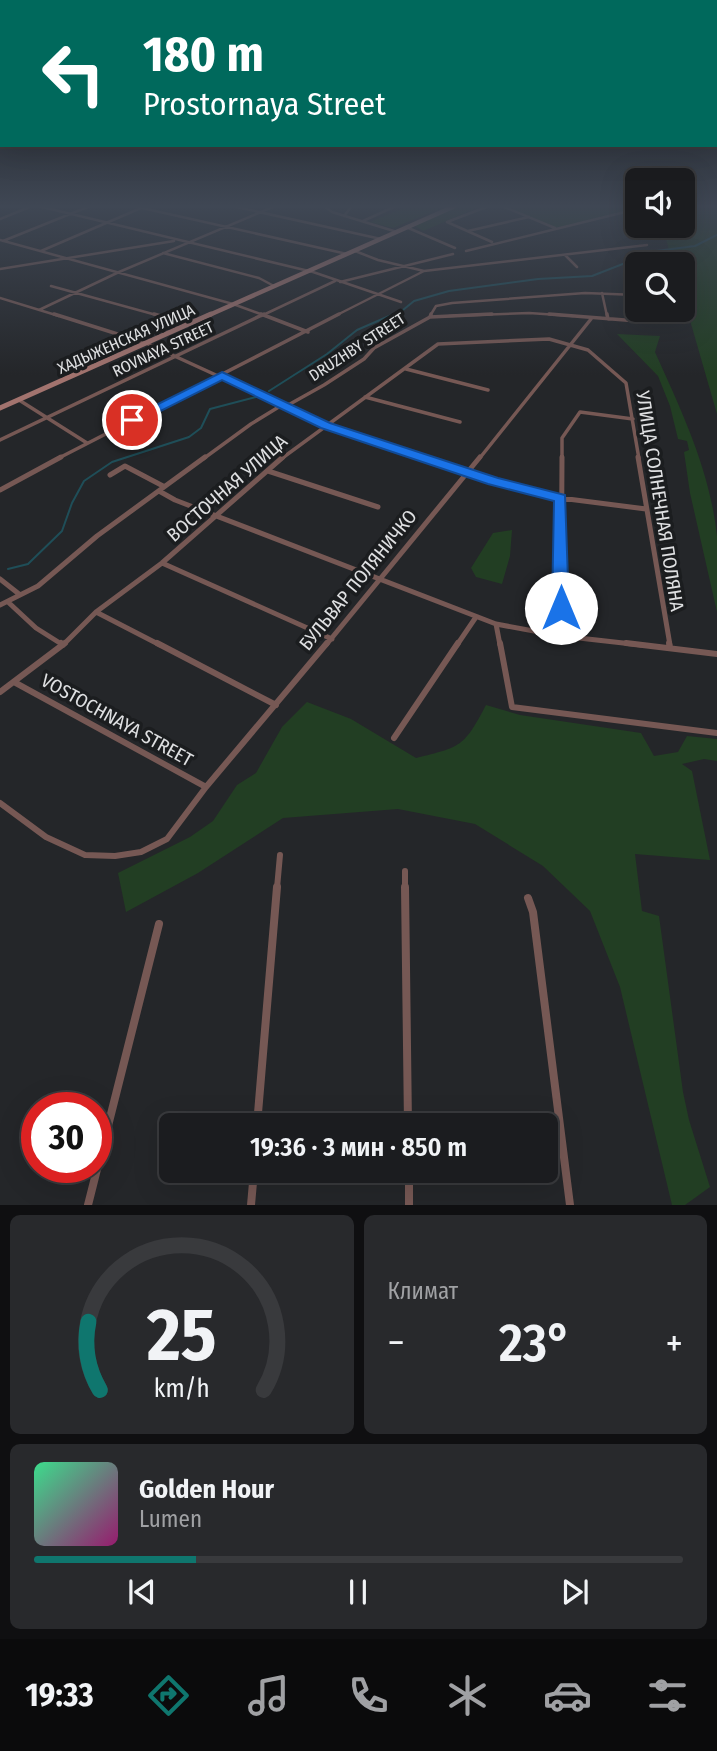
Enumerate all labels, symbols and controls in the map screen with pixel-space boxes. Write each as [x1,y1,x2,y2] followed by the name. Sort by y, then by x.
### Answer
[143,25,264,84] text: 180 m
[28,28,119,119] icon: left
[143,85,386,123] text: Prostornaya Street
[625,168,695,322] map controls
[625,168,695,238] button: sound
[625,252,695,322] button: search
[54,300,198,378] street label: ХАДЫЖЕНСКАЯ УЛИЦА
[305,309,409,385] street label: DRUZHBY STREET
[109,317,217,381] street label: ROVNAYA STREET
[631,388,689,613] street label: УЛИЦА СОЛНЕЧНАЯ ПОЛЯНА
[102,390,162,450] pin
[113,401,151,439] icon: arrive
[162,430,292,546] street label: ВОСТОЧНАЯ УЛИЦА
[294,505,422,655] street label: БУЛЬВАР ПОЛЯНИЧКО
[524,571,598,645] position arrow
[37,669,197,771] street label: VOSTOCHNAYA STREET
[21,1092,112,1183] speed limit sign: 30
[250,1132,467,1163] text: 19:36 · 3 мин · 850 m
[388,1277,458,1305] text: Климат
[146,1293,216,1380] text: 25
[499,1312,571,1375] text: 23°
[388,1320,405,1366] text: −
[666,1320,683,1366] text: +
[154,1374,210,1404] text: km/h
[139,1474,274,1505] text: Golden Hour
[139,1505,202,1533] text: Lumen
[123,1573,161,1611] icon: previous
[339,1573,377,1611] icon: pause
[556,1573,594,1611] icon: next
[144,1671,193,1720] icon: directions
[244,1671,293,1720] icon: music
[344,1671,393,1720] icon: phone
[443,1671,492,1720] icon: climate
[543,1671,592,1720] icon: car
[643,1671,692,1720] icon: filters
[25,1676,94,1714] text: 19:33

